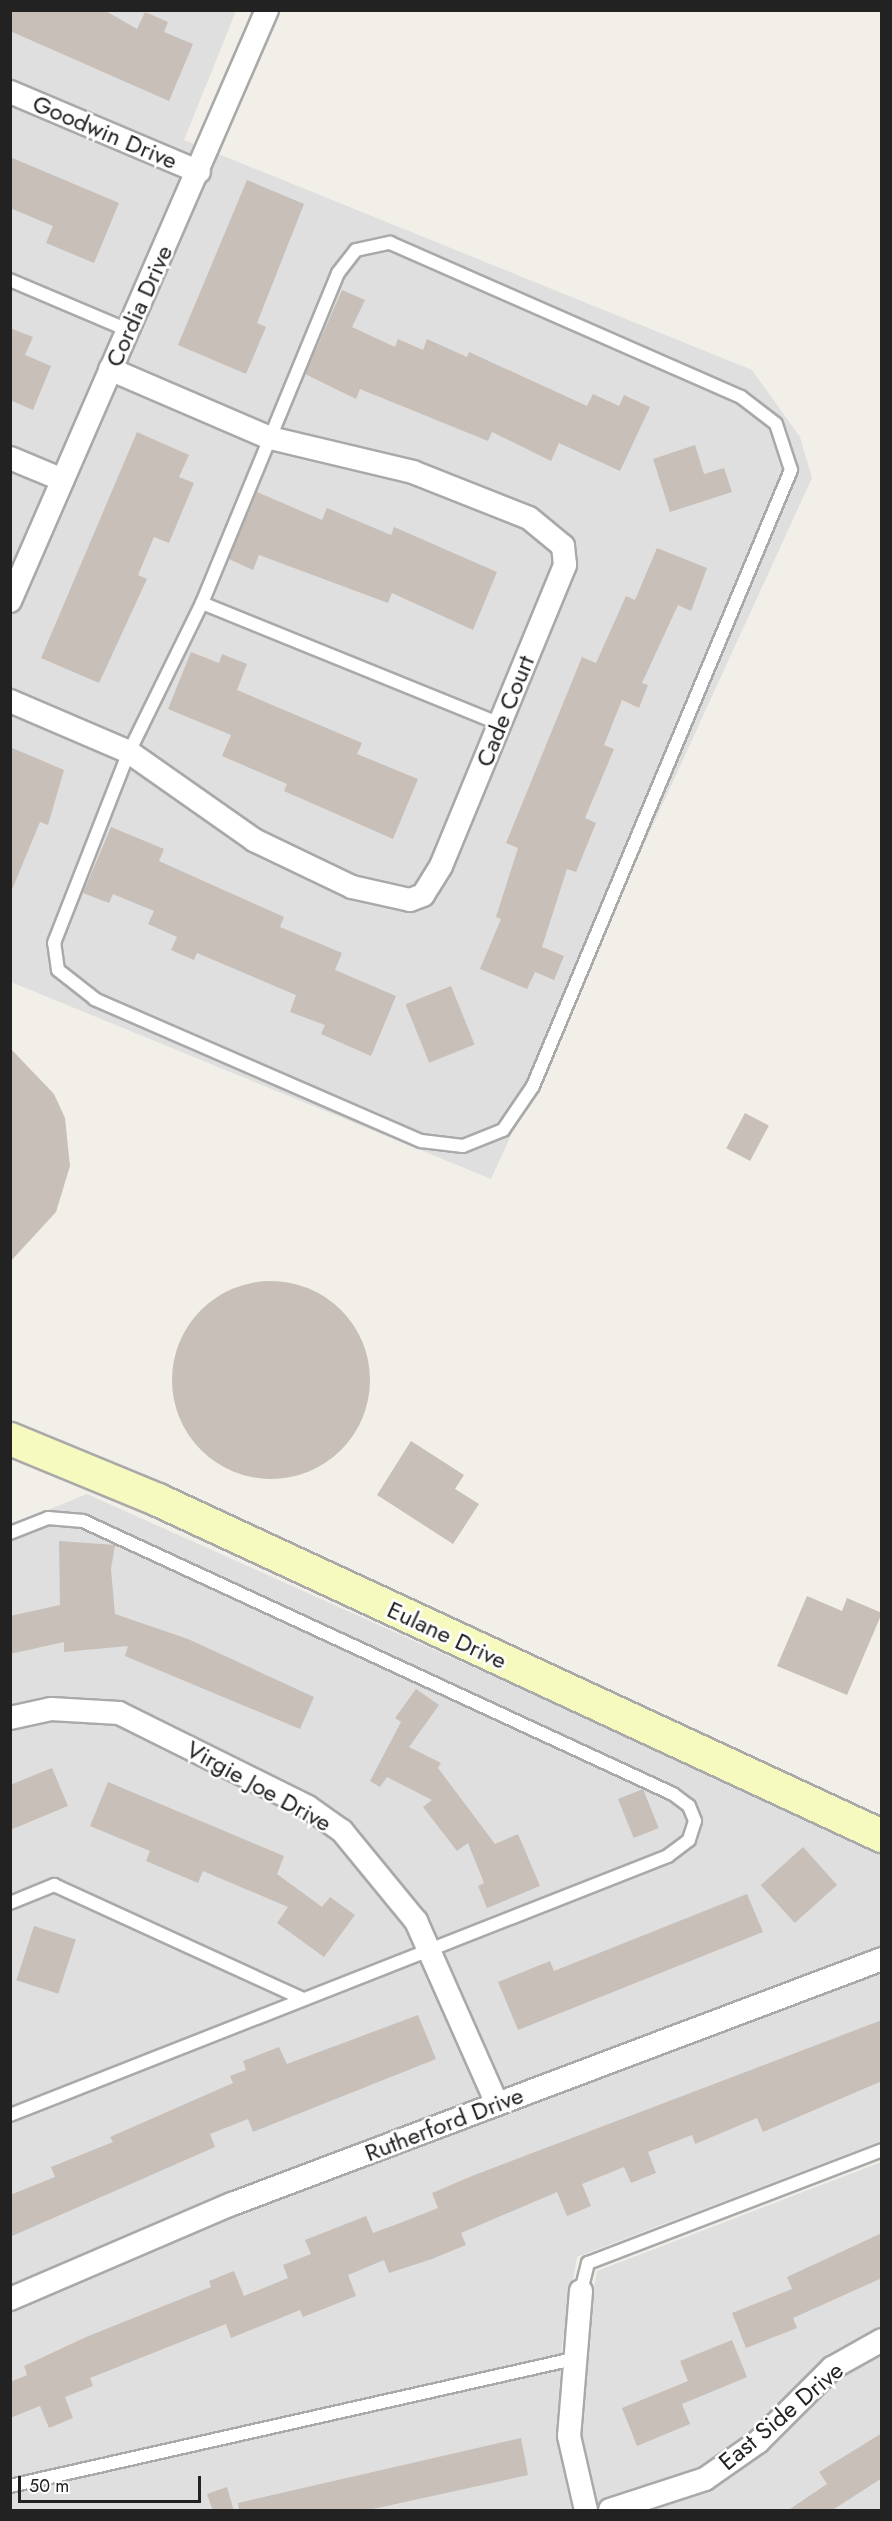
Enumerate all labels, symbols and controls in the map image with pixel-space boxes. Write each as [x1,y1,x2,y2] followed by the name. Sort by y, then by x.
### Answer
[28,89,182,175] street label: Goodwin Drive
[99,241,179,371] street label: Cordia Drive
[470,651,540,771] street label: Cade Court
[383,1595,511,1675] street label: Eulane Drive
[182,1734,336,1838] street label: Virgie Joe Drive
[361,2081,527,2167] street label: Rutherford Drive
[713,2356,849,2476] street label: East Side Drive
[21,2464,204,2502] scale bar
[29,2473,69,2499] text: 50 m

